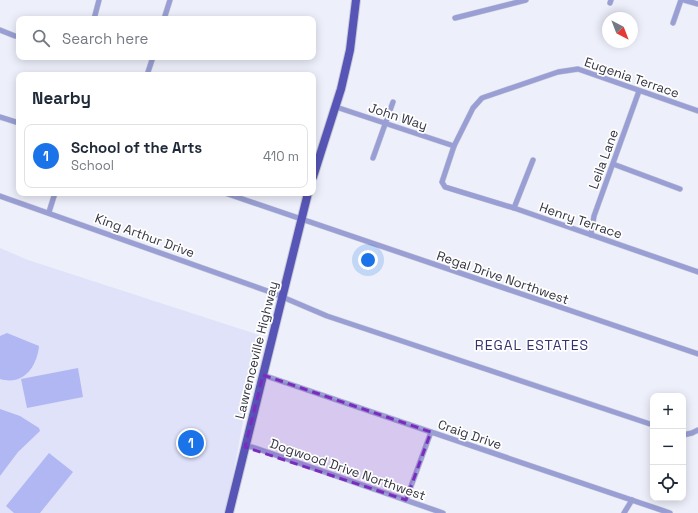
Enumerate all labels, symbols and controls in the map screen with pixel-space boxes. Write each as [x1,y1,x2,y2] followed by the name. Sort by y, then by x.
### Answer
[602,12,638,48] north arrow
[16,16,316,60] search box
[30,27,52,49] icon: search
[62,29,148,48] text: Search here
[582,53,682,102] street label: Eugenia Terrace
[32,87,91,109] text: Nearby
[366,99,430,134] street label: John Way
[585,127,622,191] street label: Leila Lane
[71,138,202,157] text: School of the Arts
[43,148,49,165] text: 1
[263,148,299,165] text: 410 m
[71,157,114,174] text: School
[537,198,624,243] street label: Henry Terrace
[93,210,197,261] street label: King Arthur Drive
[434,247,571,308] street label: Regal Drive Northwest
[358,250,378,270] your location
[231,279,282,421] street label: Lawrenceville Highway
[475,336,589,354] district label: REGAL ESTATES
[650,393,686,501] map controls
[650,393,686,429] button: +
[436,416,504,453] street label: Craig Drive
[178,428,204,458] pin: 1
[650,429,686,465] button: −
[268,435,428,504] street label: Dogwood Drive Northwest
[650,465,686,501] button: locate

